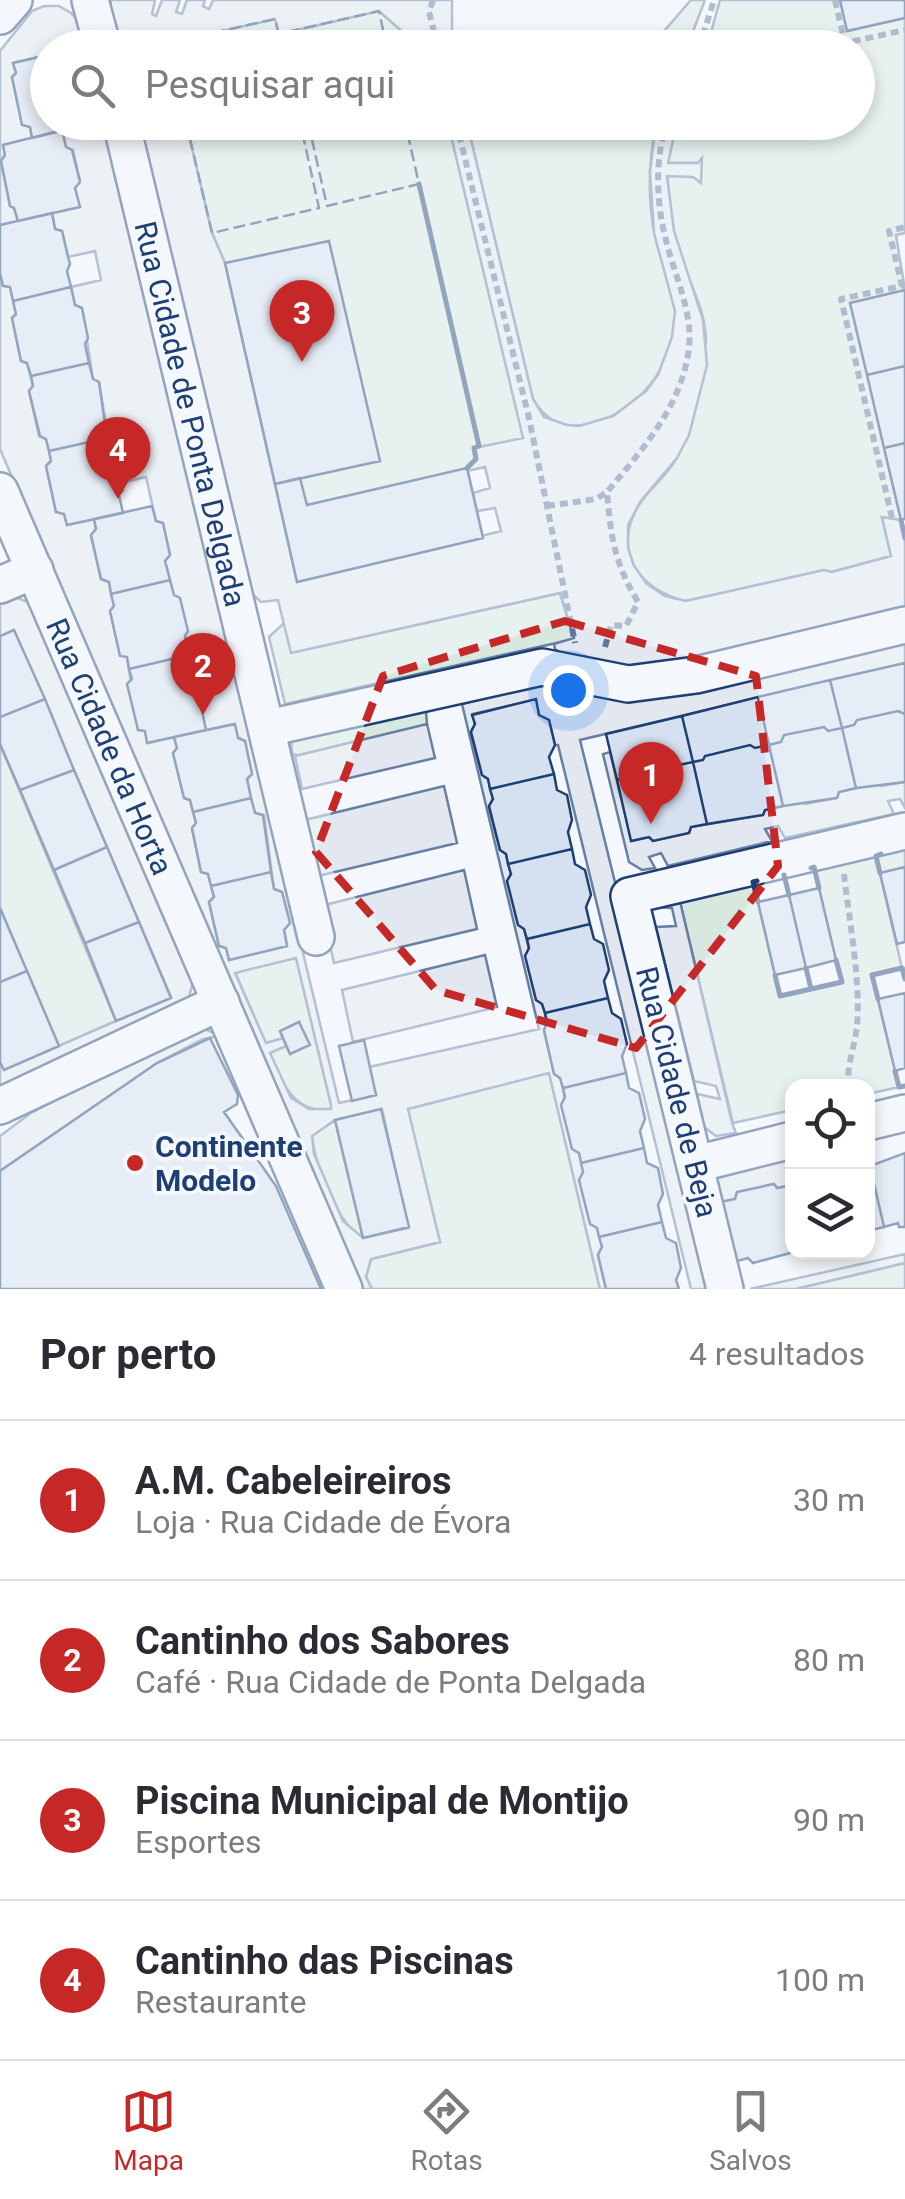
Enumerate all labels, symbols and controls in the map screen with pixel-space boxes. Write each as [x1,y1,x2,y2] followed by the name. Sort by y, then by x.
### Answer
[30,30,875,140] search box
[65,58,120,113] icon: search
[145,63,395,107] text: Pesquisar aqui
[128,218,254,610] street label: Rua Cidade de Ponta Delgada
[270,280,334,362] pin: 3
[86,416,150,499] pin: 4
[39,613,181,880] street label: Rua Cidade da Horta
[170,632,236,715] pin: 2
[543,665,594,716] your location
[618,742,684,824] pin: 1
[629,963,725,1221] street label: Rua Cidade de Beja
[785,1079,875,1259] map controls
[785,1079,875,1169] button: locate
[155,1129,303,1198] place label: Continente Modelo
[124,1152,146,1174] marker: Continente Modelo
[785,1169,875,1259] button: layers
[40,1330,216,1379] text: Por perto
[689,1335,865,1373] text: 4 resultados
[135,1459,451,1503] text: A.M. Cabeleireiros
[63,1481,82,1519] text: 1
[793,1481,865,1519] text: 30 m
[135,1503,511,1541] text: Loja · Rua Cidade de Évora
[135,1619,510,1663] text: Cantinho dos Sabores
[63,1641,82,1679] text: 2
[793,1641,865,1679] text: 80 m
[135,1663,646,1701] text: Café · Rua Cidade de Ponta Delgada
[135,1779,629,1823] text: Piscina Municipal de Montijo
[63,1801,82,1839] text: 3
[793,1801,865,1839] text: 90 m
[135,1823,262,1861] text: Esportes
[135,1939,514,1983] text: Cantinho das Piscinas
[63,1961,82,1999] text: 4
[775,1961,865,1999] text: 100 m
[135,1983,306,2021] text: Restaurante
[113,2084,184,2177] tab: Mapa
[411,2084,483,2177] tab: Rotas
[709,2084,792,2177] tab: Salvos

